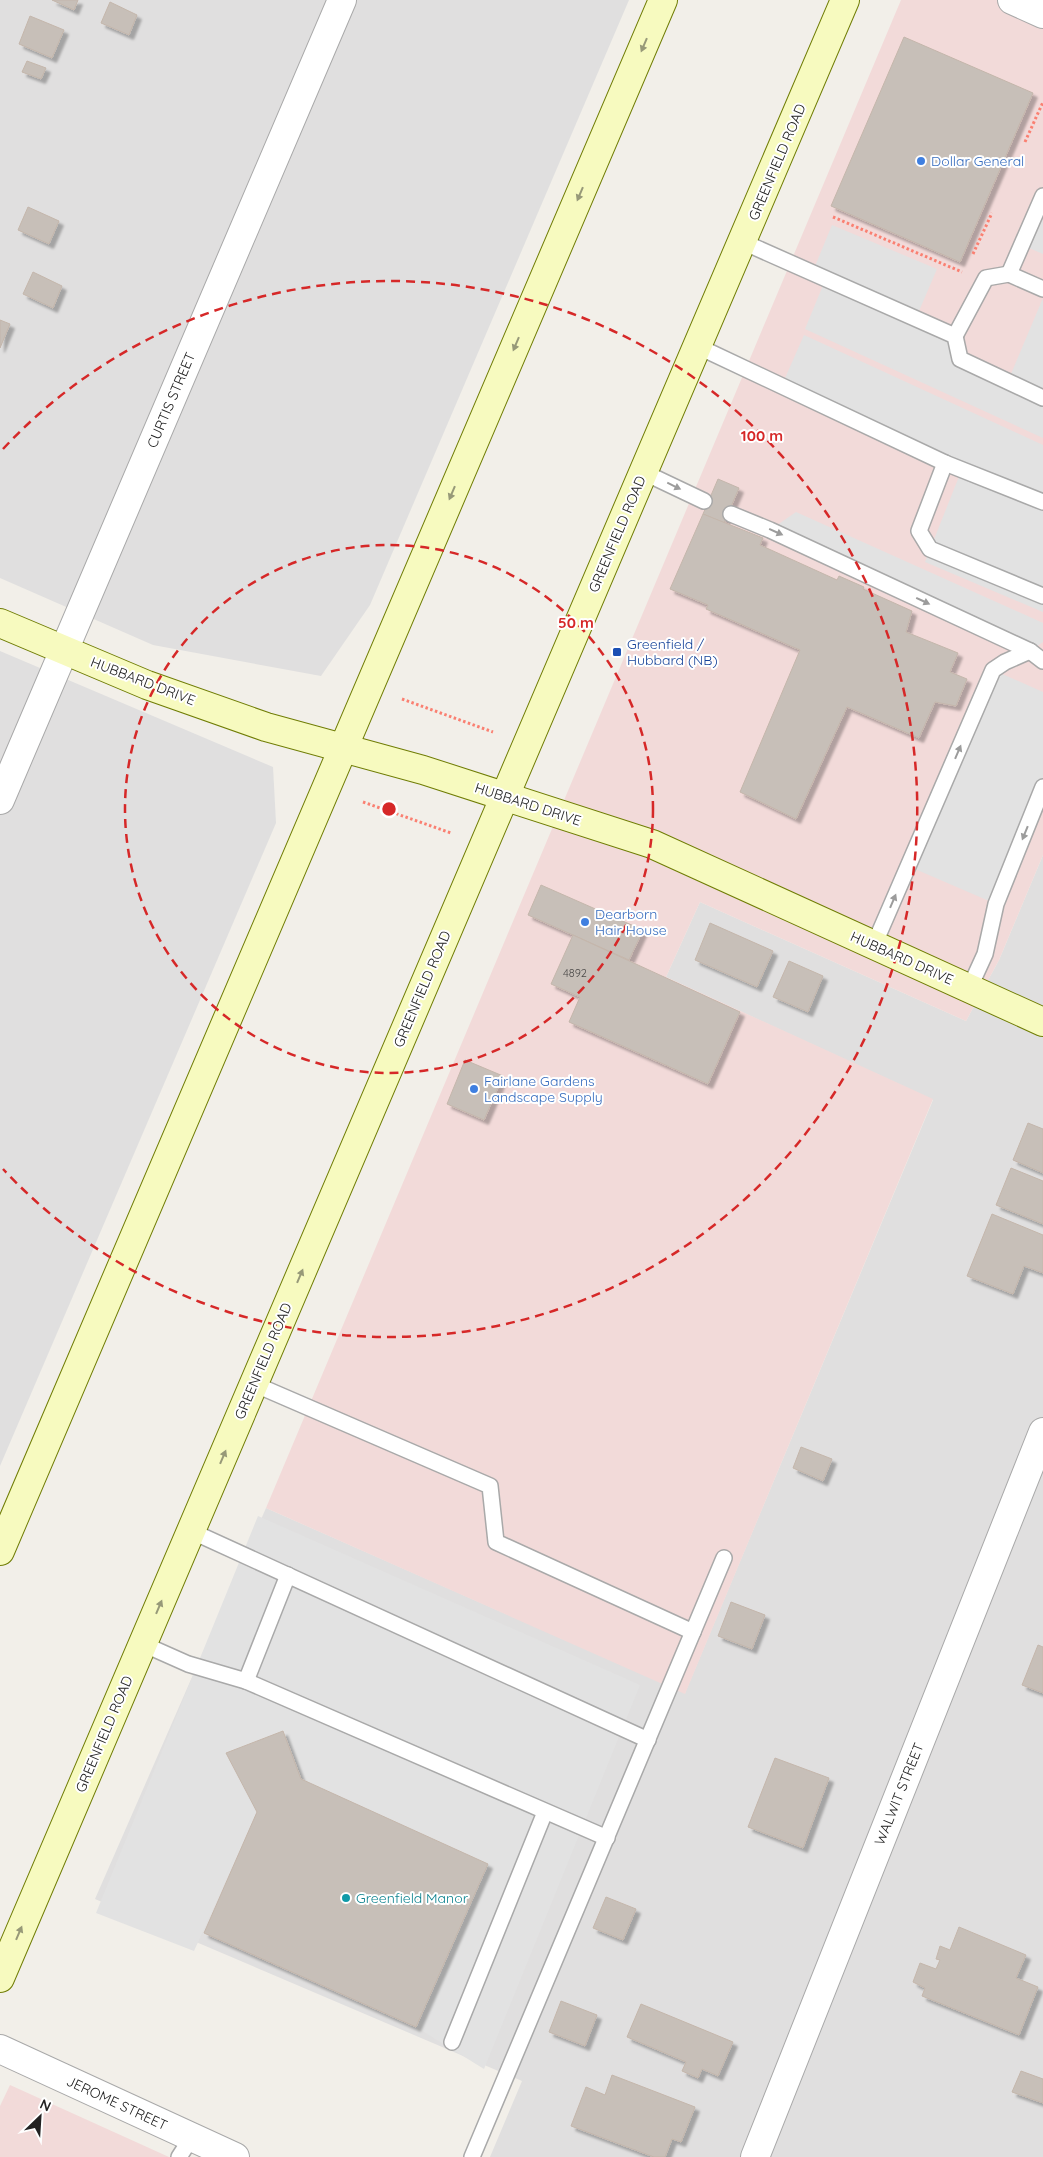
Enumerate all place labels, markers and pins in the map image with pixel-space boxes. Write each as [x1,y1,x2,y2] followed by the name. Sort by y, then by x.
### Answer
[931,152,1024,170] place label: Dollar General
[915,155,927,167] marker: Dollar General
[627,635,718,669] place label: Greenfield / Hubbard (NB)
[611,646,623,658] marker: Greenfield / Hubbard (NB)
[380,800,398,818] centre of rings
[595,905,667,939] place label: Dearborn Hair House
[579,916,591,928] marker: Dearborn Hair House
[484,1072,603,1106] place label: Fairlane Gardens Landscape Supply
[468,1083,480,1095] marker: Fairlane Gardens Landscape Supply
[356,1889,469,1907] place label: Greenfield Manor
[340,1892,352,1904] marker: Greenfield Manor

